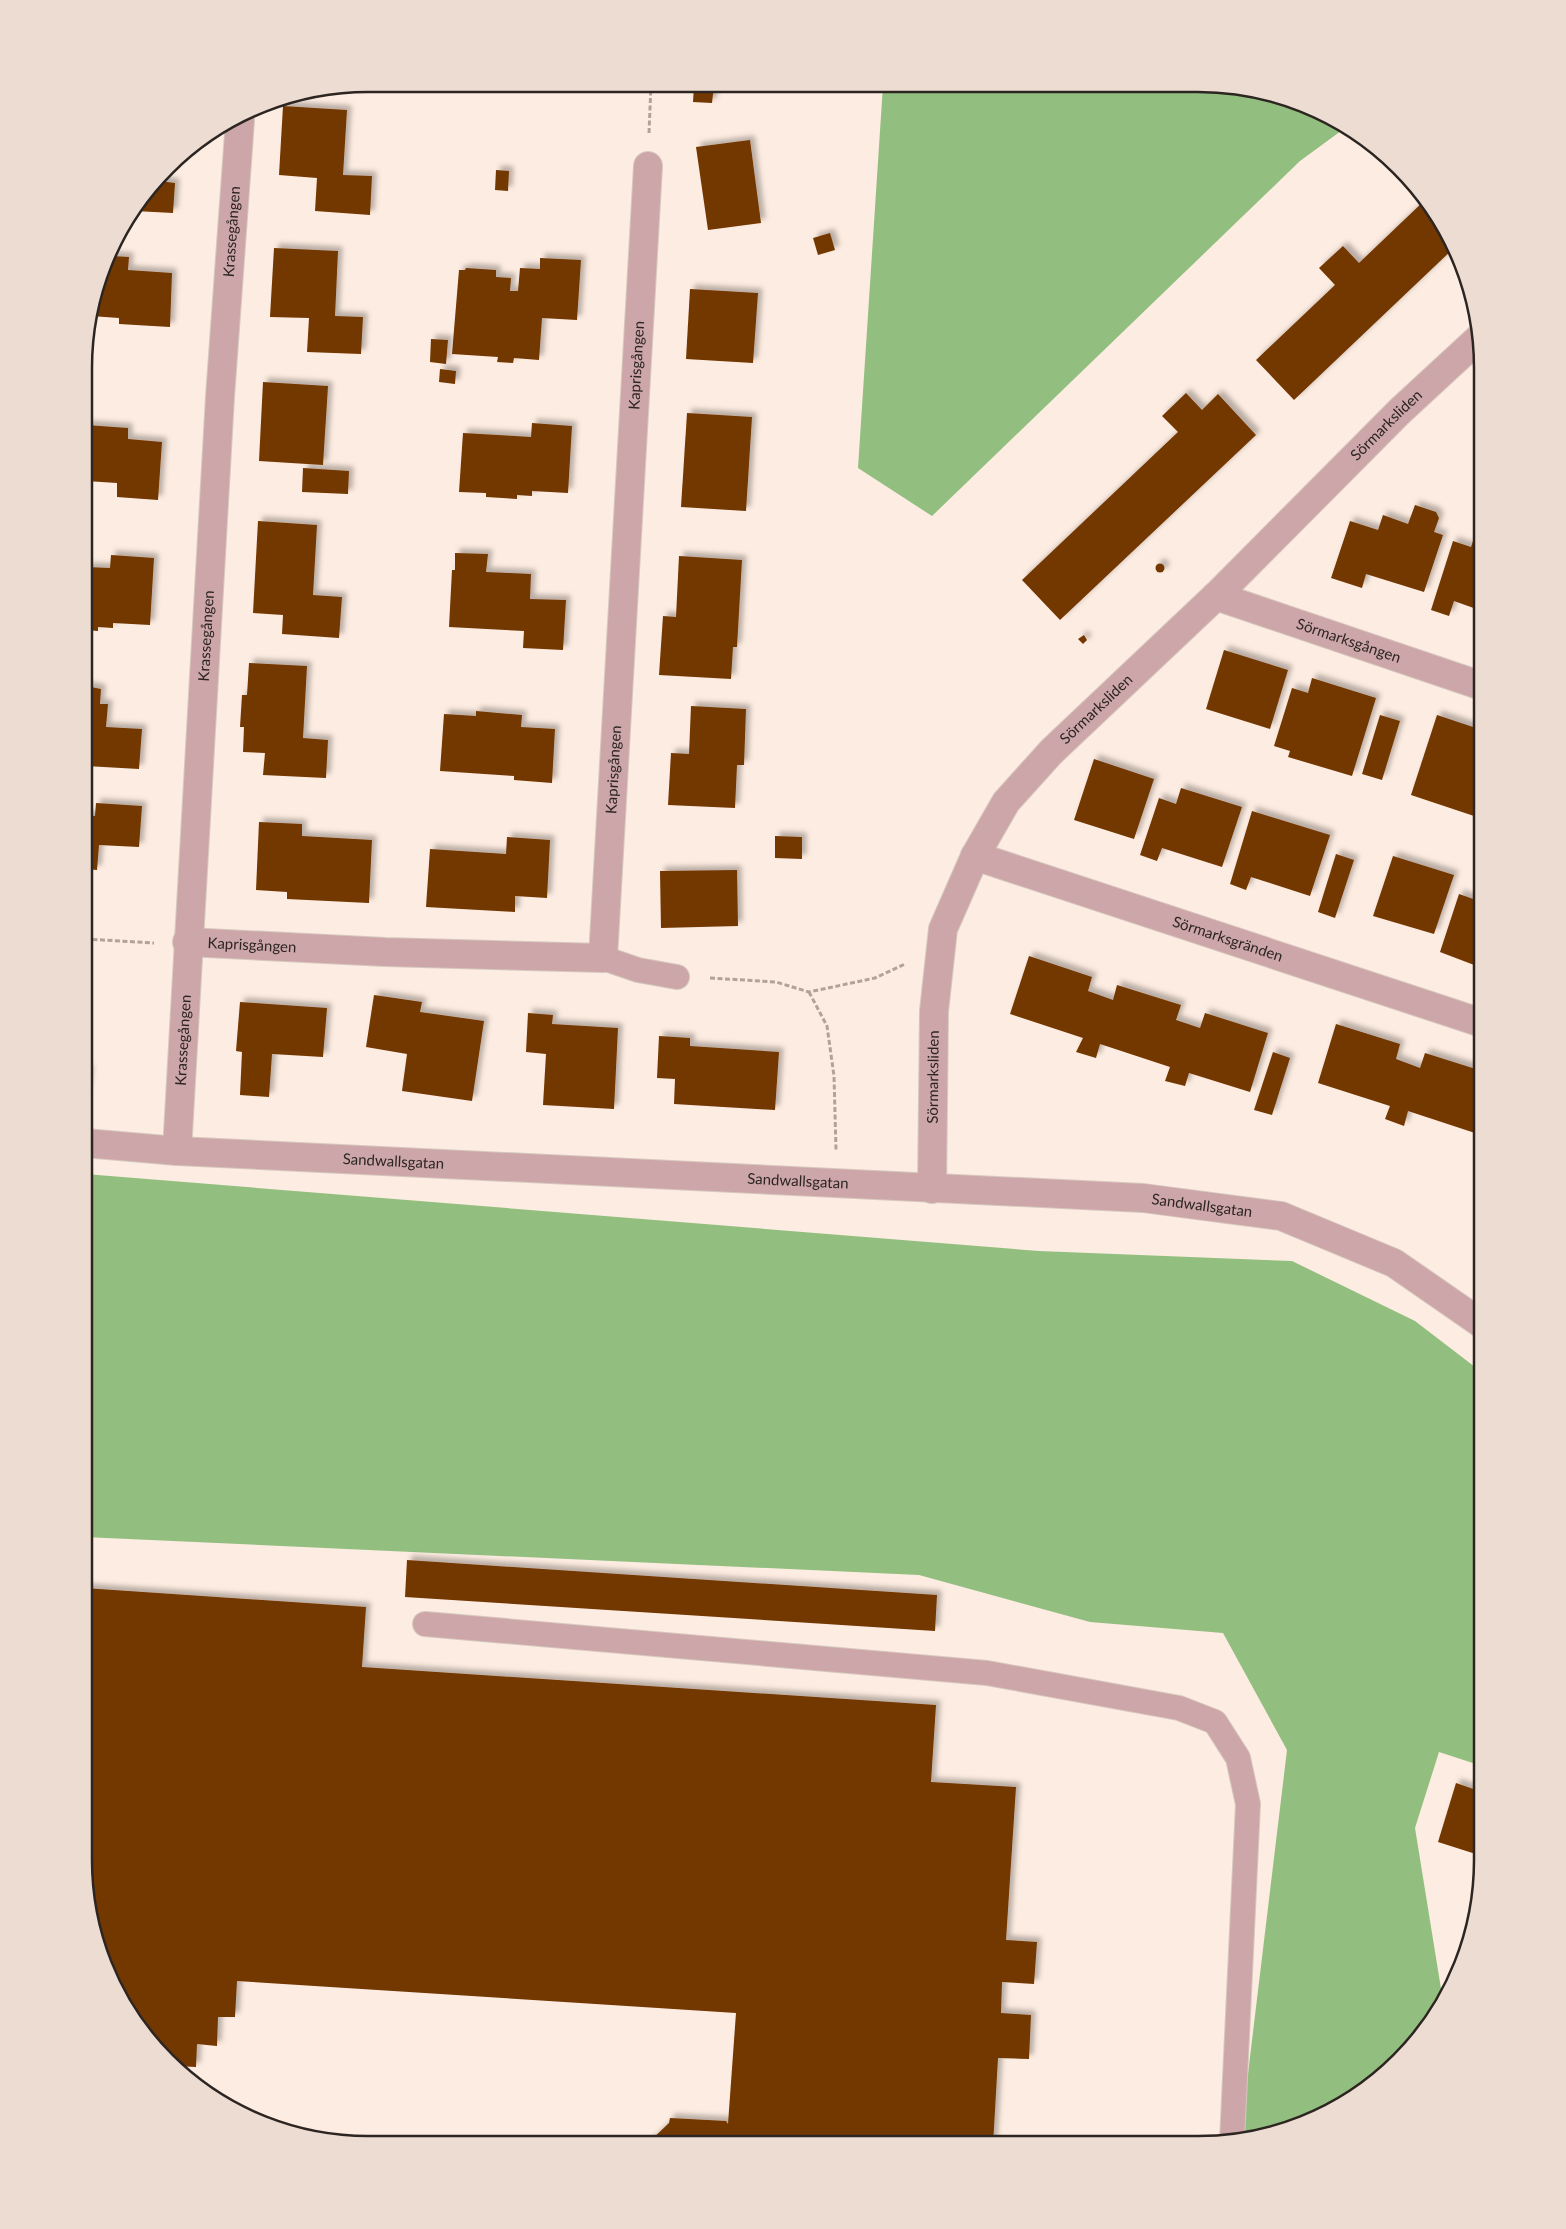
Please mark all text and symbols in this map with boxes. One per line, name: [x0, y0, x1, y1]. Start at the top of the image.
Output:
street label: Krassegången: [219, 185, 243, 278]
street label: Kaprisgången: [624, 320, 647, 410]
street label: Sörmarksliden: [1346, 385, 1425, 464]
street label: Krassegången: [194, 590, 217, 682]
street label: Sörmarksgången: [1294, 614, 1403, 666]
street label: Sörmarksliden: [1055, 670, 1136, 747]
street label: Kaprisgången: [601, 725, 624, 815]
street label: Sörmarksgränden: [1170, 912, 1285, 965]
street label: Kaprisgången: [207, 933, 297, 956]
street label: Krassegången: [171, 994, 194, 1086]
street label: Sörmarksliden: [923, 1030, 942, 1124]
street label: Sandwallsgatan: [342, 1149, 445, 1172]
street label: Sandwallsgatan: [747, 1169, 849, 1192]
street label: Sandwallsgatan: [1151, 1189, 1254, 1220]

